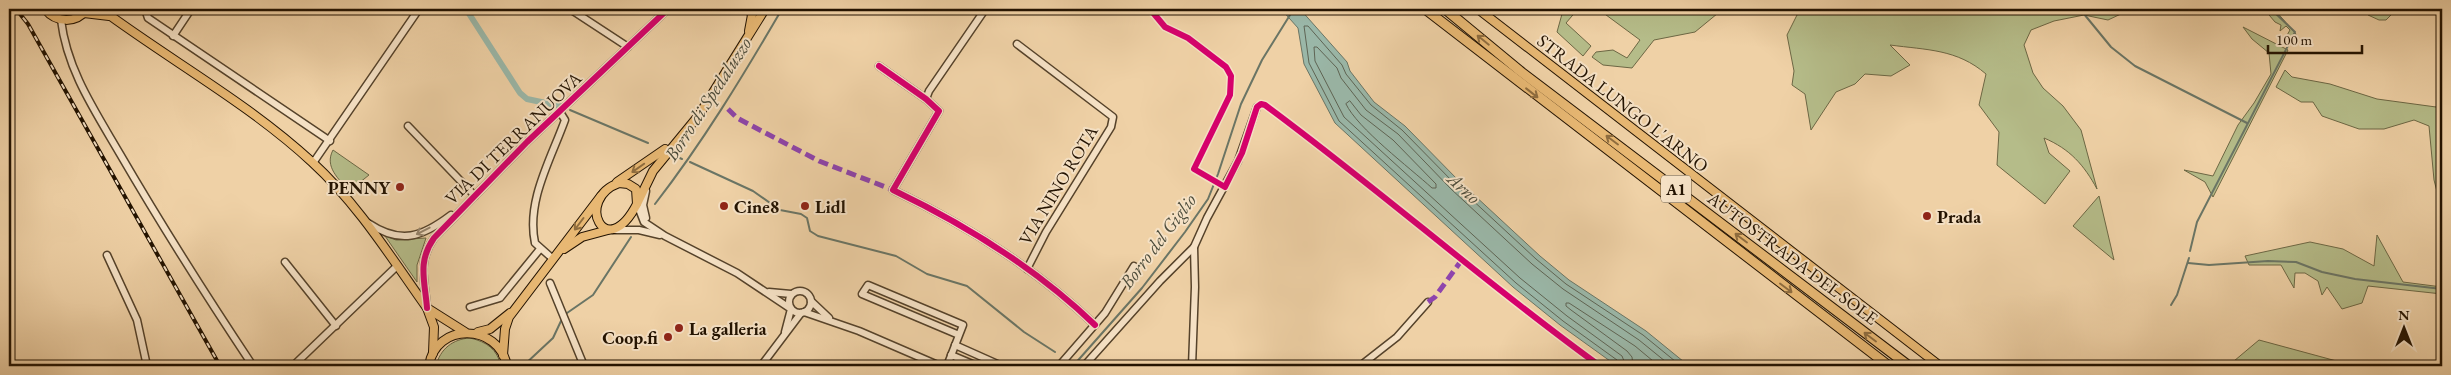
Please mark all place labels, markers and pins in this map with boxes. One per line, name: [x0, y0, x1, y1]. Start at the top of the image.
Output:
place label: PENNY: [328, 176, 391, 199]
marker: PENNY: [394, 181, 406, 193]
place label: Cine8: [734, 195, 779, 218]
place label: Lidl: [815, 195, 846, 218]
marker: Cine8: [718, 200, 730, 212]
marker: Lidl: [799, 200, 811, 212]
place label: Prada: [1937, 205, 1981, 228]
marker: Prada: [1921, 210, 1933, 222]
place label: La galleria: [689, 317, 767, 340]
marker: La galleria: [673, 322, 685, 334]
place label: Coop.fi: [602, 326, 658, 349]
marker: Coop.fi: [662, 331, 674, 343]

